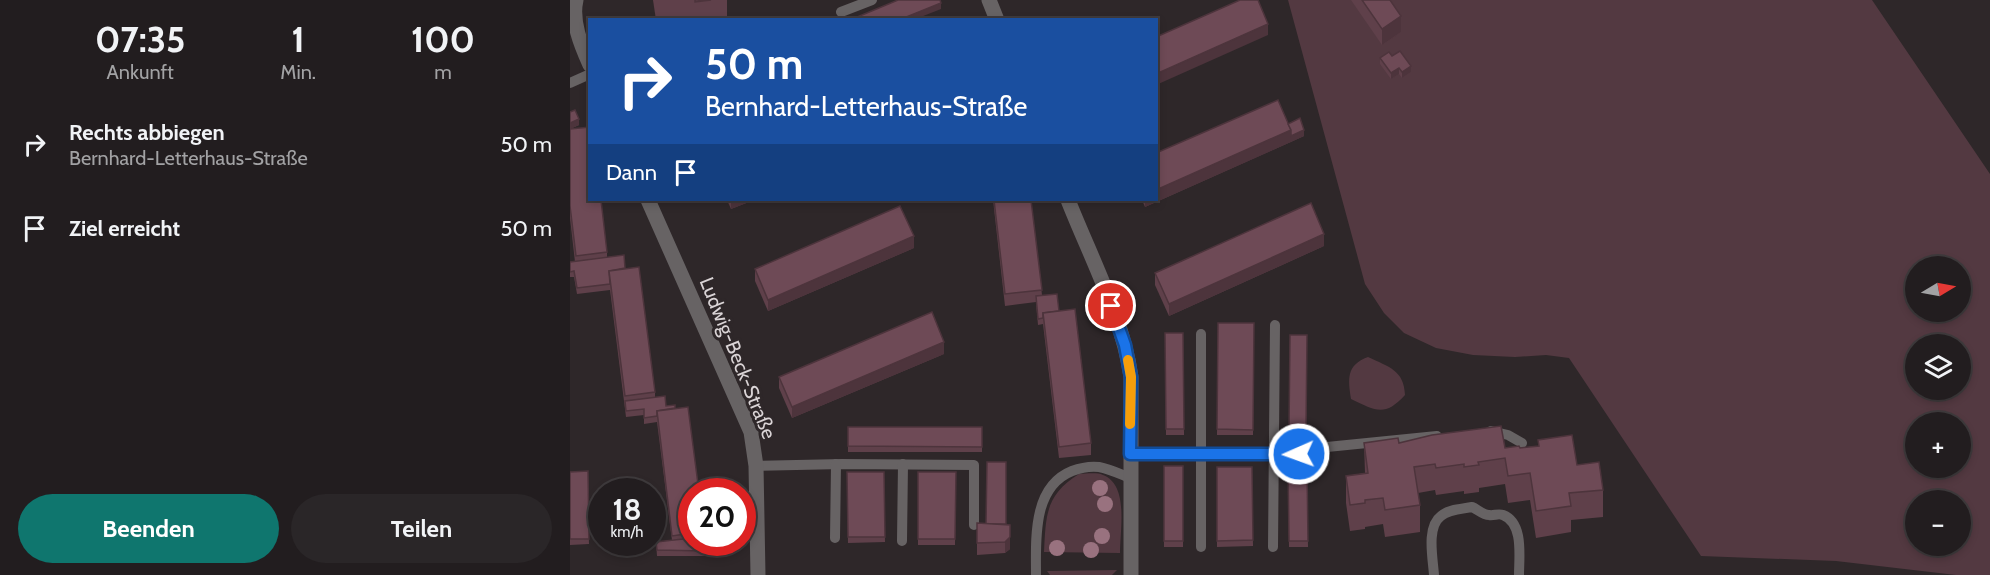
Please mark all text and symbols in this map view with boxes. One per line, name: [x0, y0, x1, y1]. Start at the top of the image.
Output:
text: 07:35: [95, 17, 185, 61]
text: 1: [292, 17, 305, 61]
text: 100: [411, 17, 475, 61]
text: 50 m: [705, 38, 803, 90]
icon: right: [606, 42, 684, 120]
text: Ankunft: [106, 60, 174, 84]
text: Min.: [280, 60, 316, 84]
text: m: [434, 60, 452, 84]
text: Bernhard-Letterhaus-Straße: [705, 90, 1027, 123]
text: Rechts abbiegen: [69, 119, 225, 146]
icon: right: [18, 128, 51, 161]
text: 50 m: [500, 131, 552, 158]
text: Bernhard-Letterhaus-Straße: [69, 146, 308, 170]
icon: arrive: [669, 156, 702, 189]
text: Dann: [606, 159, 657, 186]
icon: arrive: [18, 212, 51, 245]
text: Ziel erreicht: [69, 215, 180, 242]
text: 50 m: [500, 215, 552, 242]
north arrow: [1905, 256, 1971, 322]
map controls: [1905, 256, 1971, 556]
street label: Ludwig-Beck-Straße: [695, 274, 781, 442]
pin: [1085, 280, 1136, 331]
icon: arrive: [1094, 289, 1127, 322]
button: layers: [1905, 334, 1971, 400]
button: +: [1905, 412, 1971, 478]
position arrow: [1267, 422, 1331, 486]
speed limit sign: 20: [678, 478, 756, 556]
button: −: [1905, 490, 1971, 556]
text: 18: [612, 491, 642, 528]
button: Beenden: [18, 494, 279, 563]
button: Teilen: [291, 494, 552, 563]
text: km/h: [611, 523, 643, 541]

